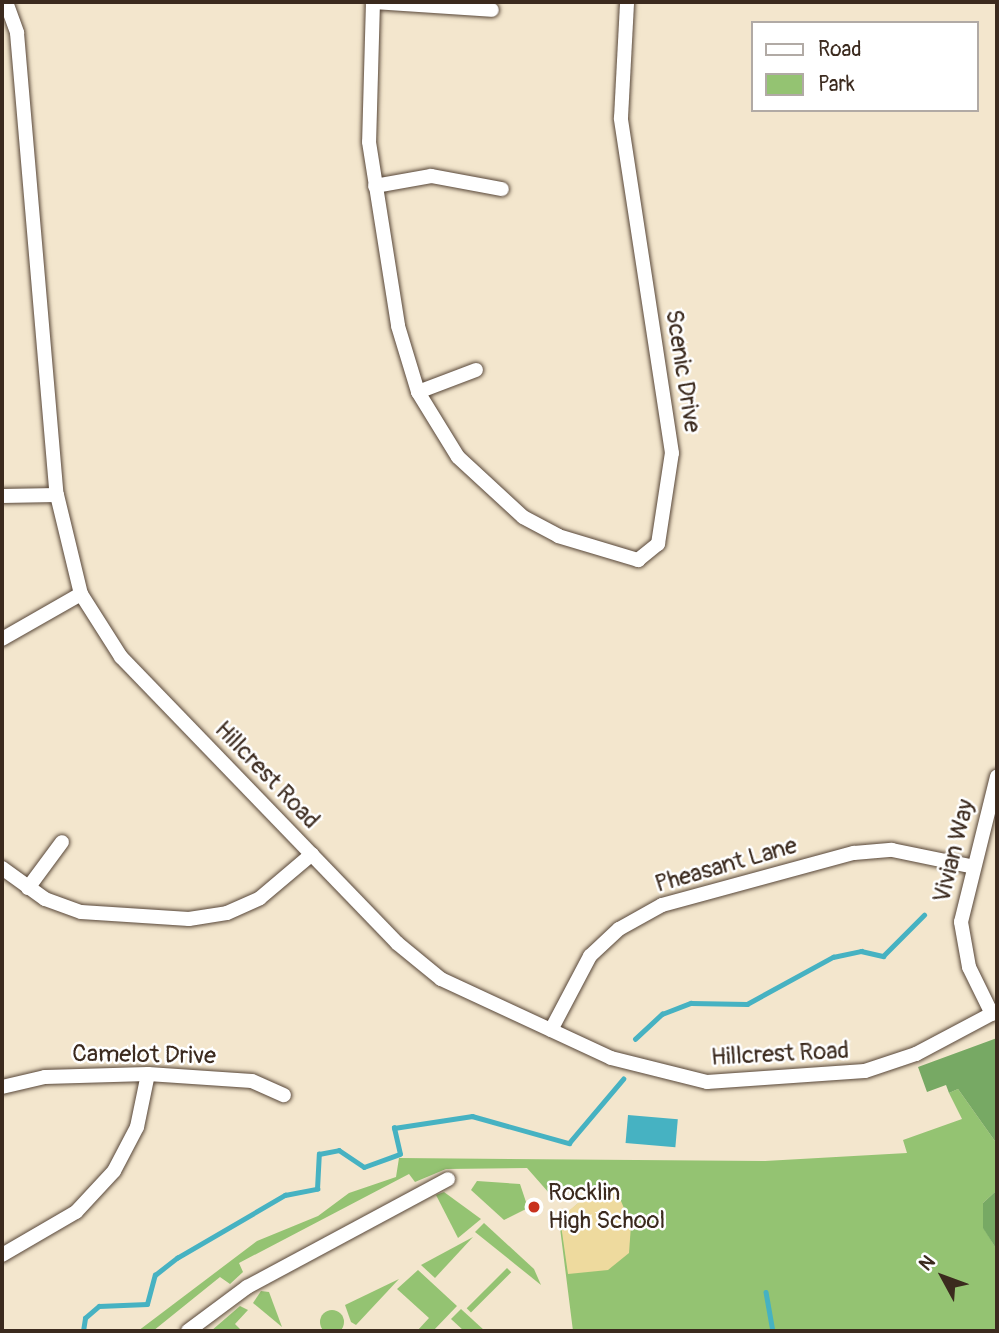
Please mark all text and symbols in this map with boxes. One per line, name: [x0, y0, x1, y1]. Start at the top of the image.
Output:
legend: [750, 21, 978, 112]
text: Road: [818, 36, 862, 63]
text: Park: [818, 71, 855, 98]
street label: Scenic Drive: [659, 307, 707, 435]
street label: Hillcrest Road: [209, 715, 325, 835]
street label: Vivian Way: [927, 796, 981, 906]
street label: Pheasant Lane: [652, 831, 800, 899]
street label: Hillcrest Road: [710, 1036, 850, 1072]
street label: Camelot Drive: [72, 1039, 216, 1071]
place label: Rocklin High School: [548, 1179, 665, 1235]
marker: Rocklin High School: [526, 1199, 542, 1215]
north arrow: [908, 1242, 978, 1312]
text: N: [914, 1251, 940, 1276]

